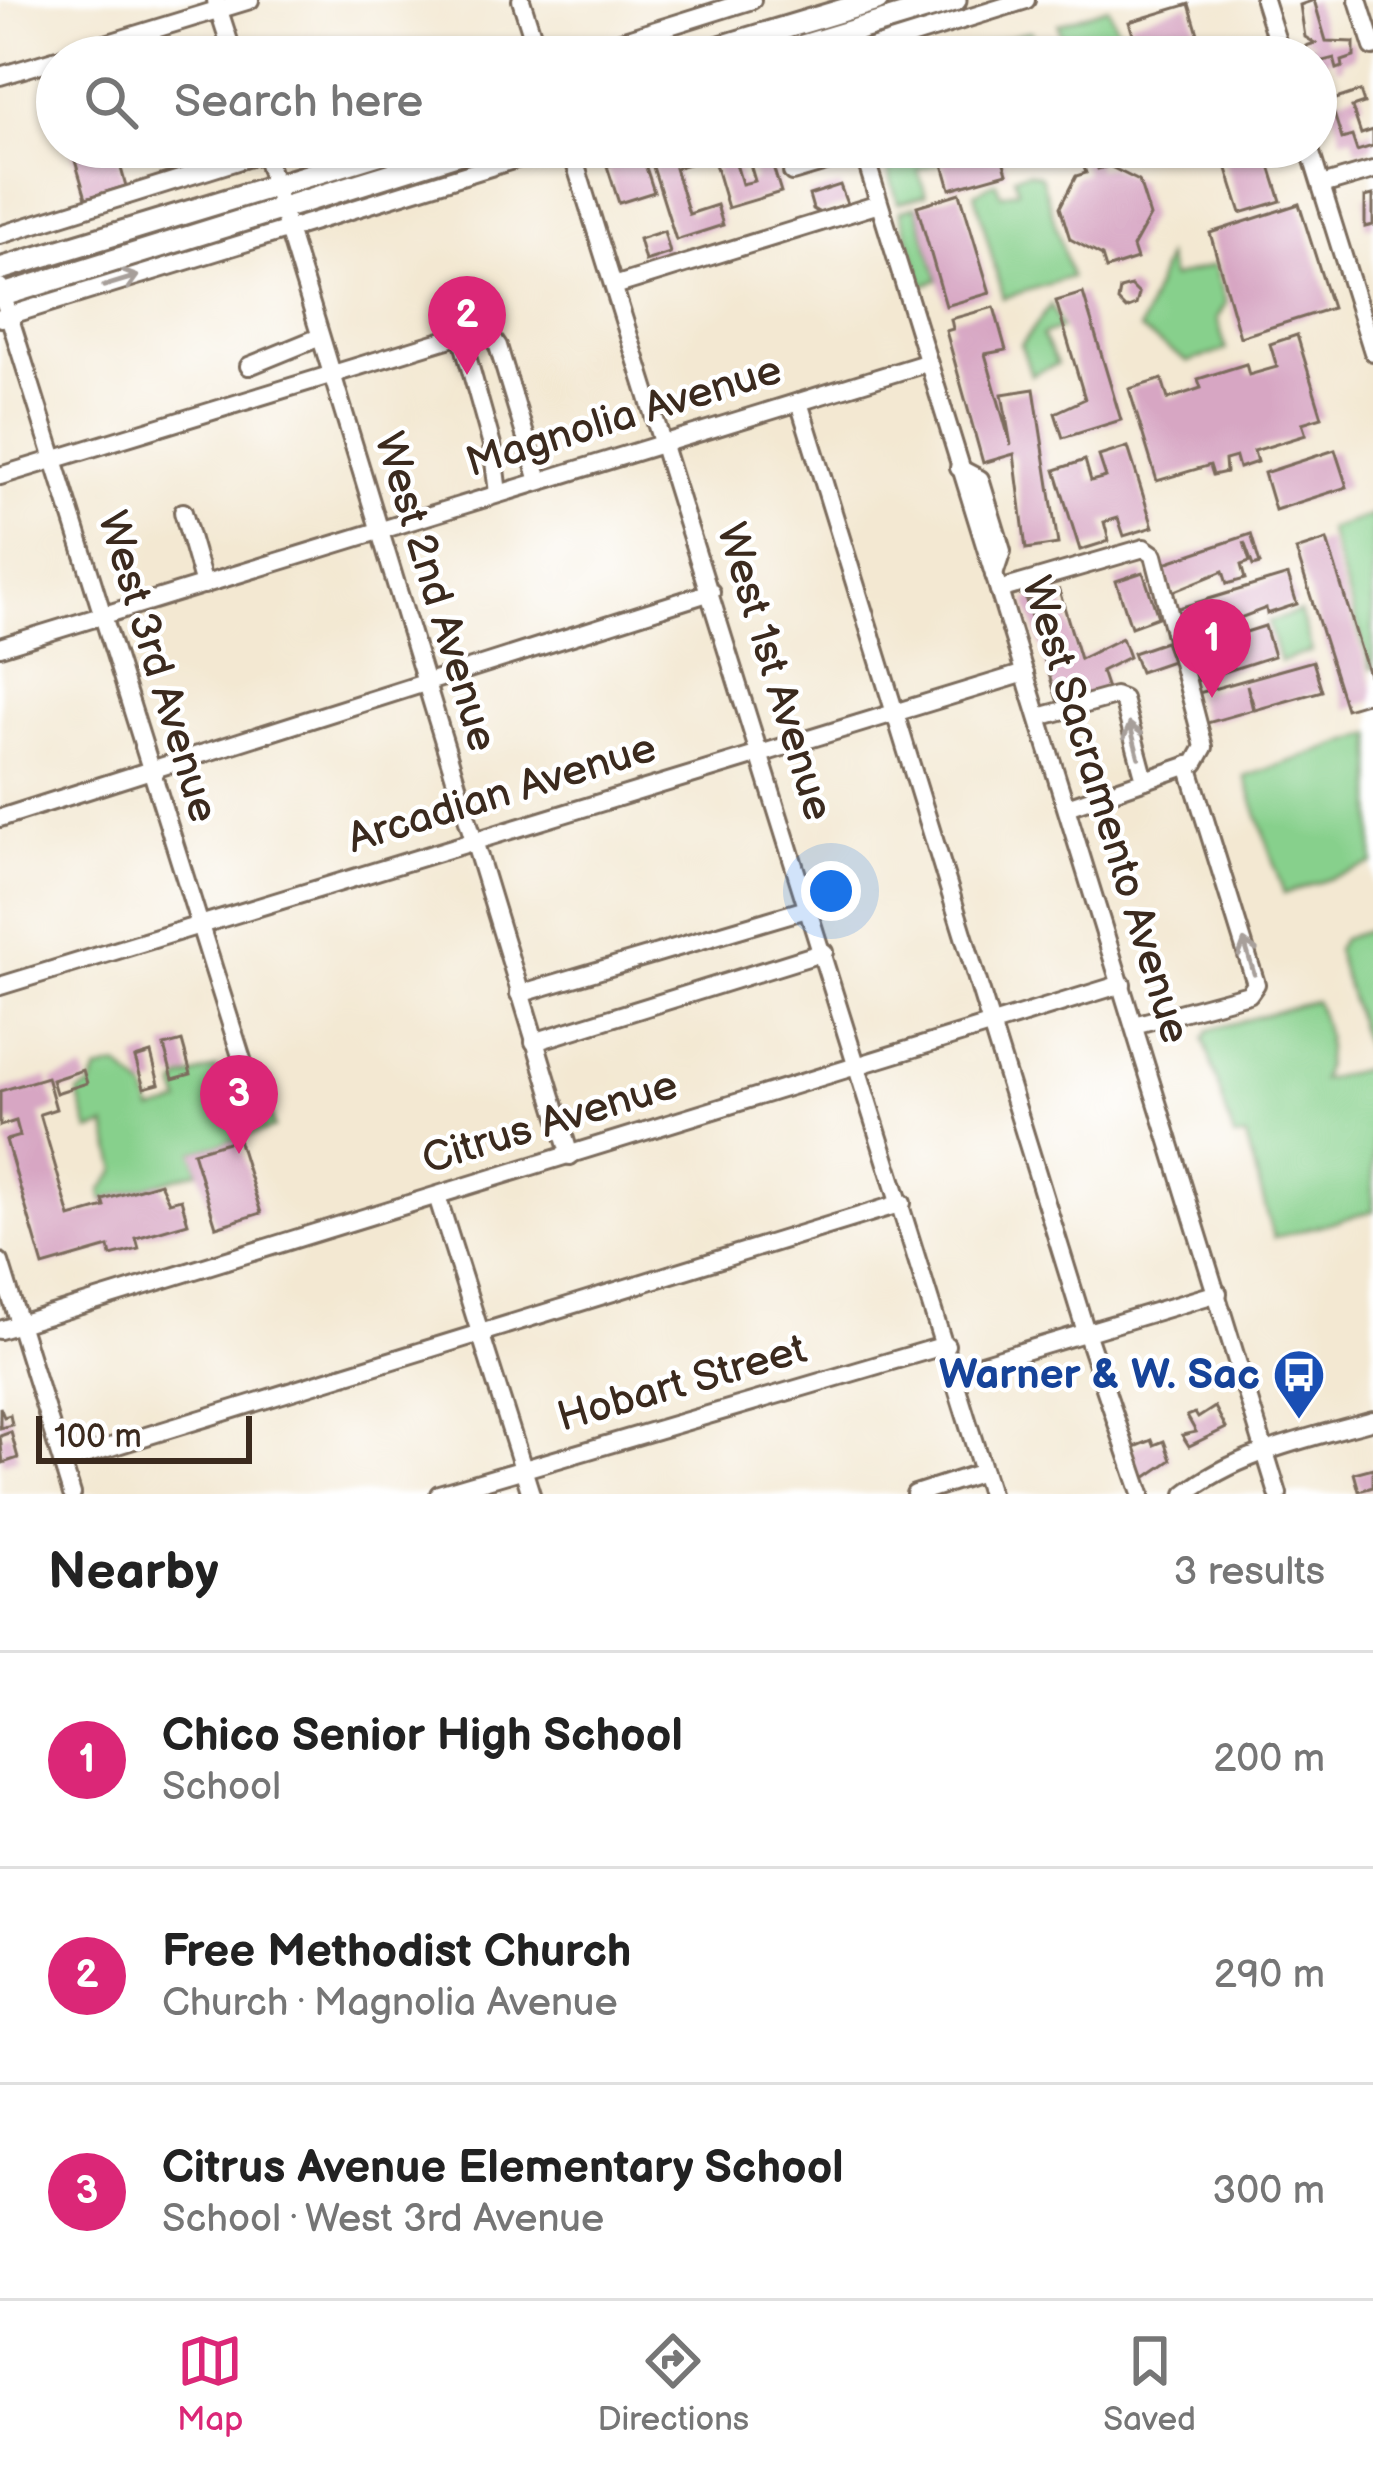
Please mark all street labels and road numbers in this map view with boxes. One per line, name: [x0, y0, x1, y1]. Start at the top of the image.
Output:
street label: Magnolia Avenue: [460, 345, 788, 489]
street label: West 2nd Avenue: [362, 426, 508, 758]
street label: West 3rd Avenue: [85, 505, 229, 829]
street label: West 1st Avenue: [705, 517, 843, 827]
street label: West Sacramento Avenue: [1010, 570, 1200, 1050]
street label: Arcadian Avenue: [342, 723, 662, 865]
street label: Citrus Avenue: [416, 1060, 684, 1186]
street label: Hobart Street: [552, 1324, 812, 1444]

